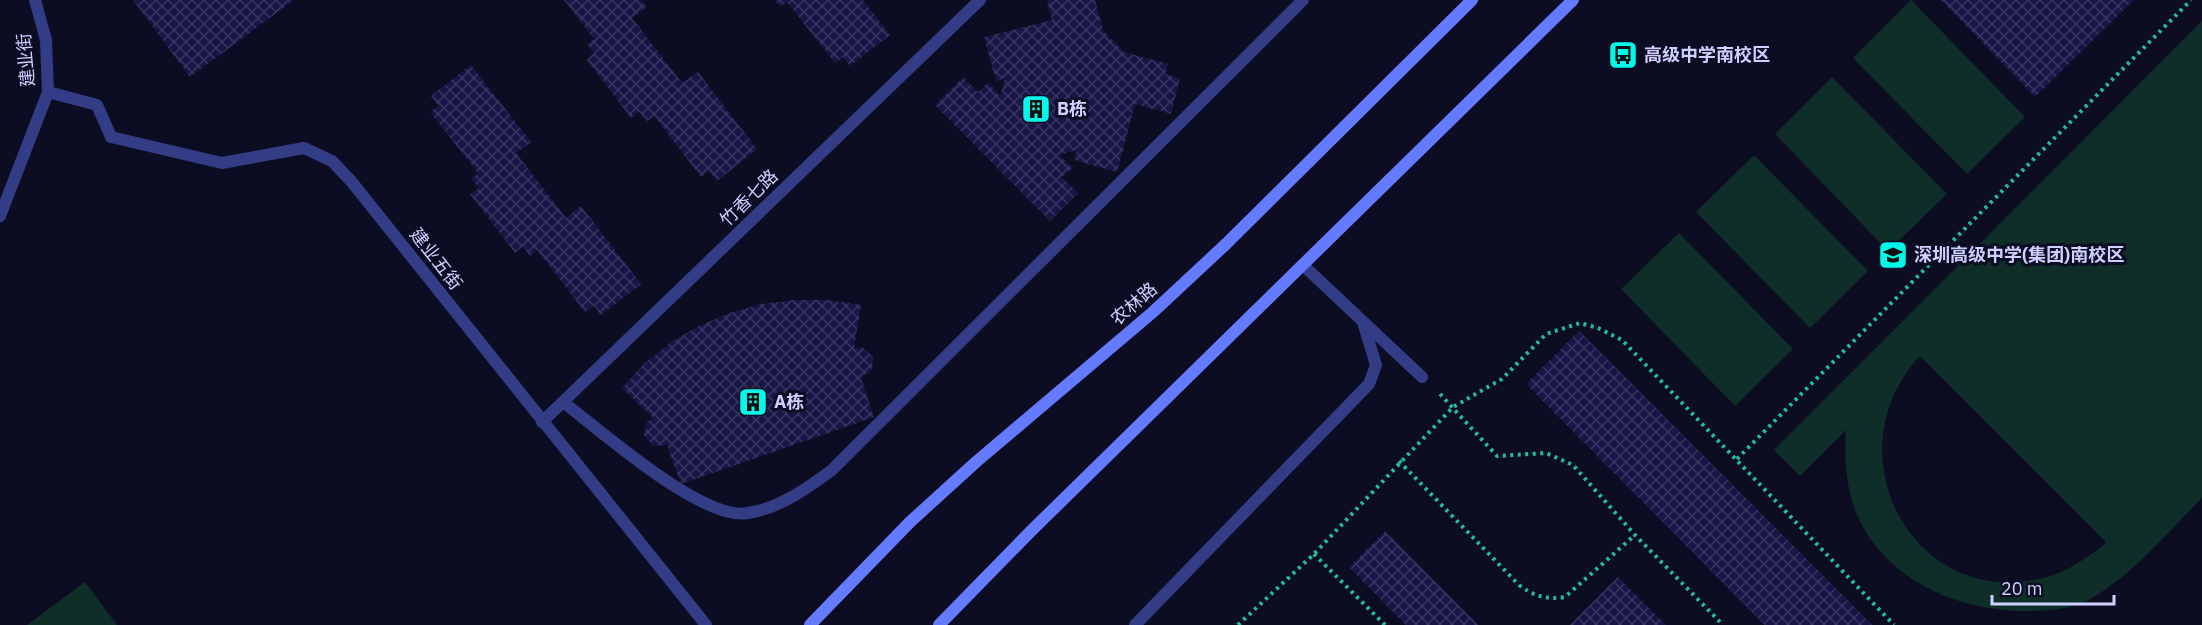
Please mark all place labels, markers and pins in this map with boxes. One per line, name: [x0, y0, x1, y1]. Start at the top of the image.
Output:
bus stop icon: 高级中学南校区: [1607, 39, 1639, 71]
place label: 高级中学南校区: [1644, 43, 1770, 66]
building icon: B栋: [1020, 93, 1052, 125]
place label: B栋: [1057, 97, 1087, 120]
school or university icon: 深圳高级中学(集团)南校区: [1877, 239, 1909, 271]
place label: 深圳高级中学(集团)南校区: [1914, 243, 2124, 266]
building icon: A栋: [737, 386, 769, 418]
place label: A栋: [774, 390, 804, 413]

